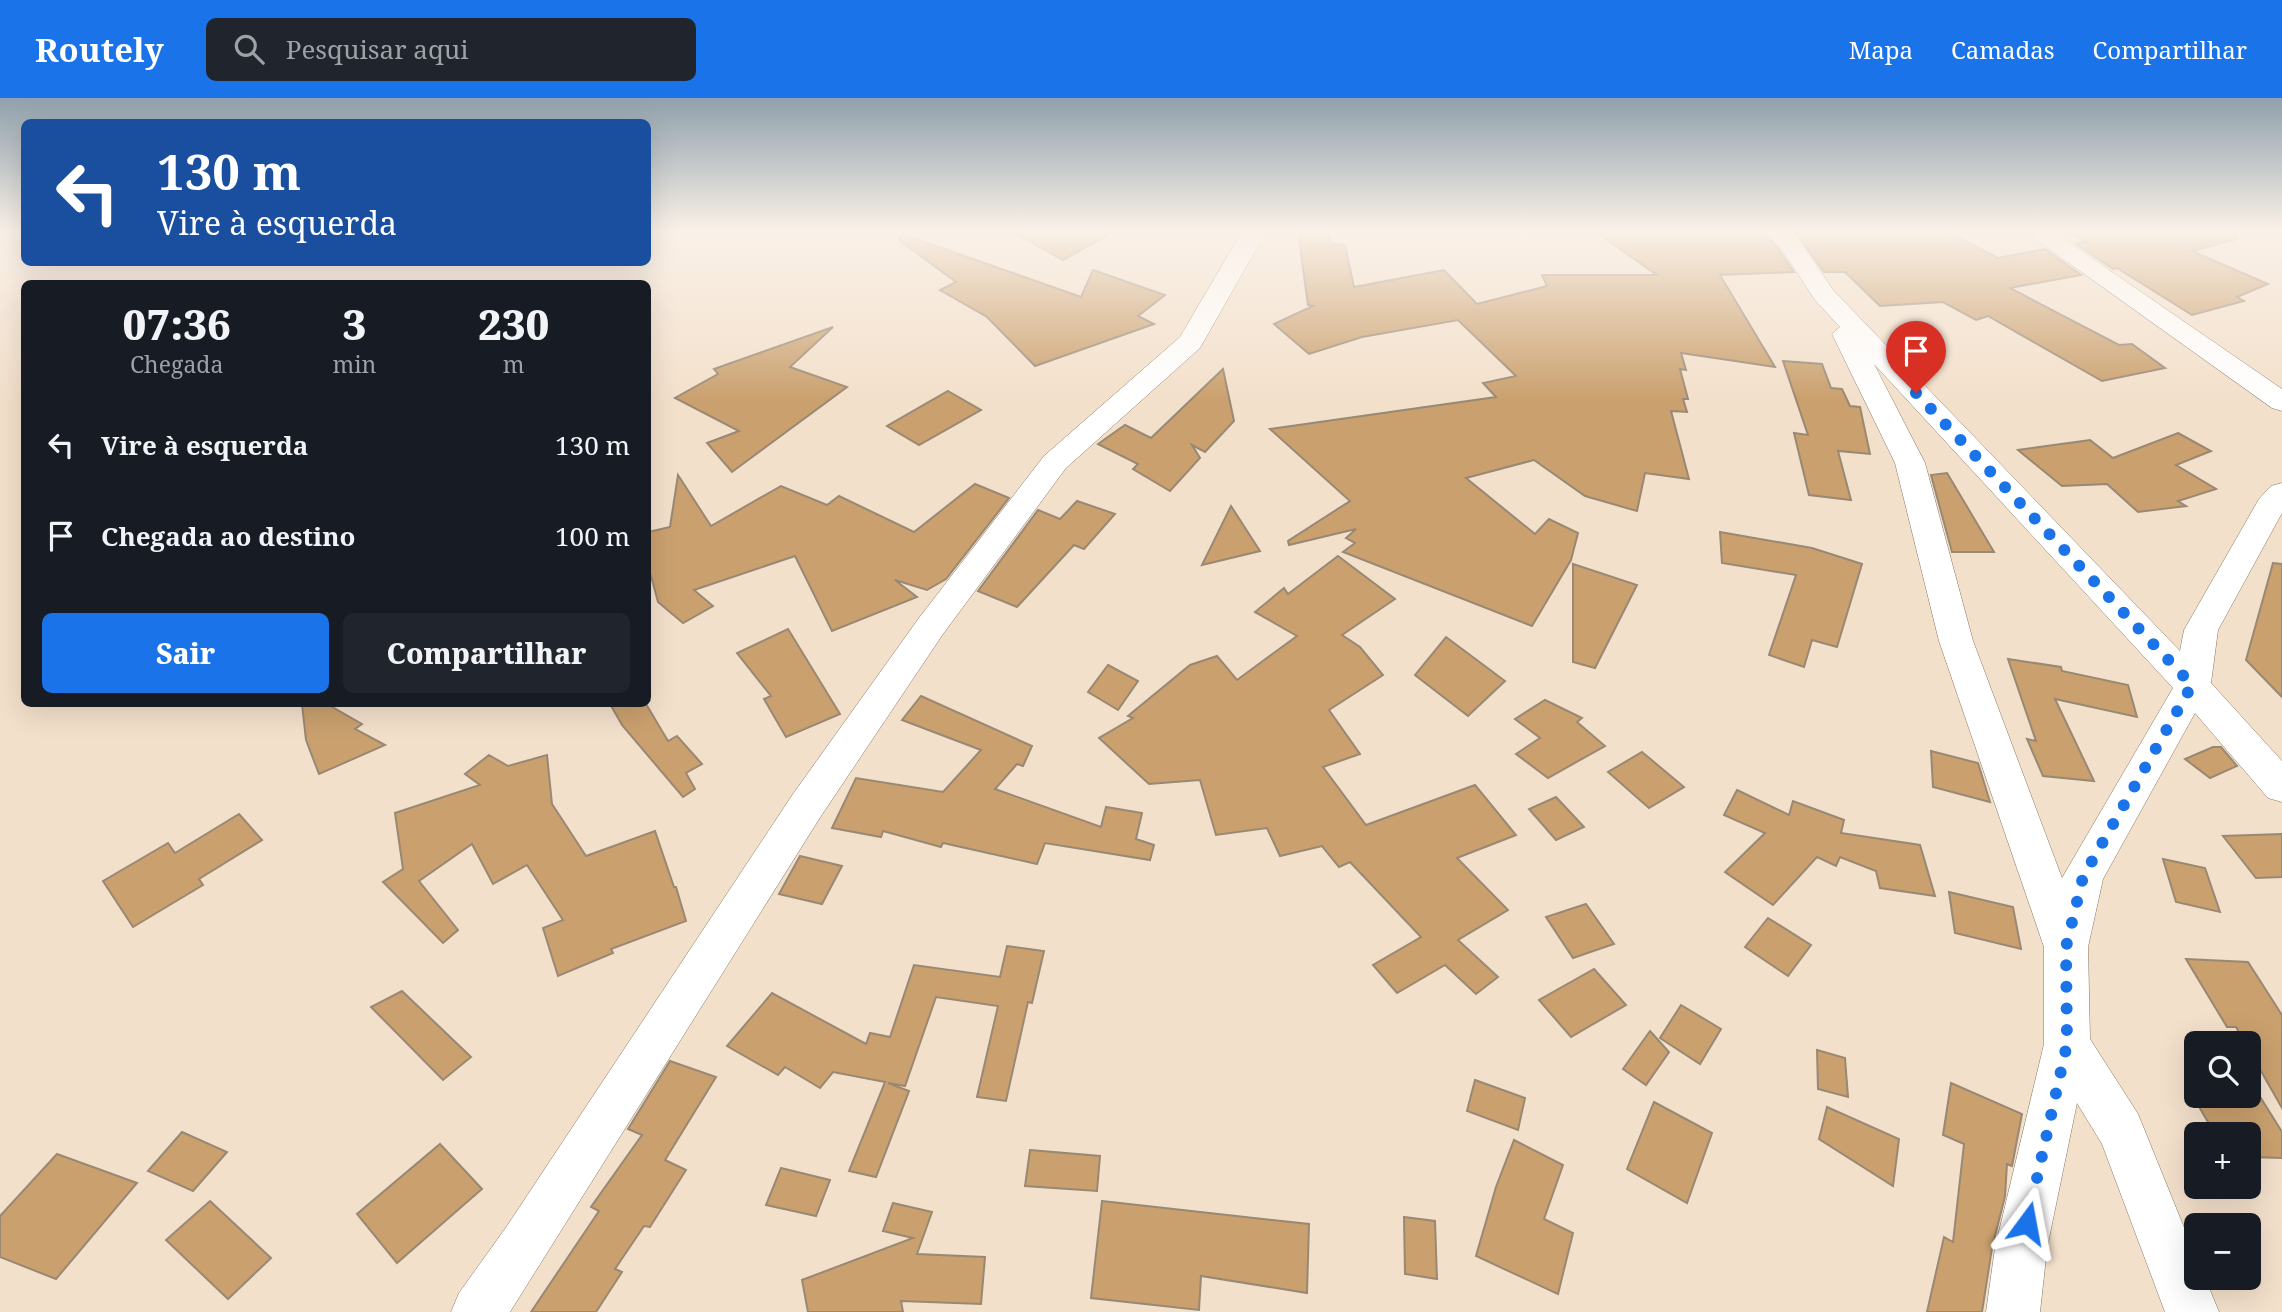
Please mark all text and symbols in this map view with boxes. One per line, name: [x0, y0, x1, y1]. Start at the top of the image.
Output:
search box: [206, 18, 696, 81]
text: Routely: [35, 27, 164, 72]
icon: search: [230, 30, 268, 68]
text: Pesquisar aqui: [286, 31, 469, 67]
text: Mapa: [1849, 33, 1913, 66]
text: Camadas: [1951, 33, 2055, 66]
text: Compartilhar: [2093, 33, 2247, 66]
text: 130 m: [157, 138, 301, 204]
icon: left: [42, 147, 133, 238]
text: Vire à esquerda: [157, 201, 397, 244]
text: 07:36: [123, 295, 231, 352]
text: 3: [343, 295, 366, 352]
text: 230: [478, 295, 549, 352]
pin: [1886, 321, 1946, 393]
icon: arrive: [1897, 332, 1935, 370]
text: Chegada: [130, 348, 223, 380]
text: min: [332, 348, 376, 380]
text: m: [503, 348, 525, 380]
icon: left: [42, 426, 80, 464]
text: Vire à esquerda: [101, 427, 308, 463]
text: 130 m: [555, 427, 630, 463]
icon: arrive: [42, 517, 80, 555]
text: Chegada ao destino: [101, 518, 356, 554]
text: 100 m: [555, 518, 630, 554]
button: Sair: [42, 613, 329, 693]
button: Compartilhar: [343, 613, 630, 693]
map controls: [2184, 1031, 2261, 1290]
button: search: [2184, 1031, 2261, 1108]
button: +: [2184, 1122, 2261, 1199]
position arrow: [1990, 1186, 2064, 1260]
button: −: [2184, 1213, 2261, 1290]

